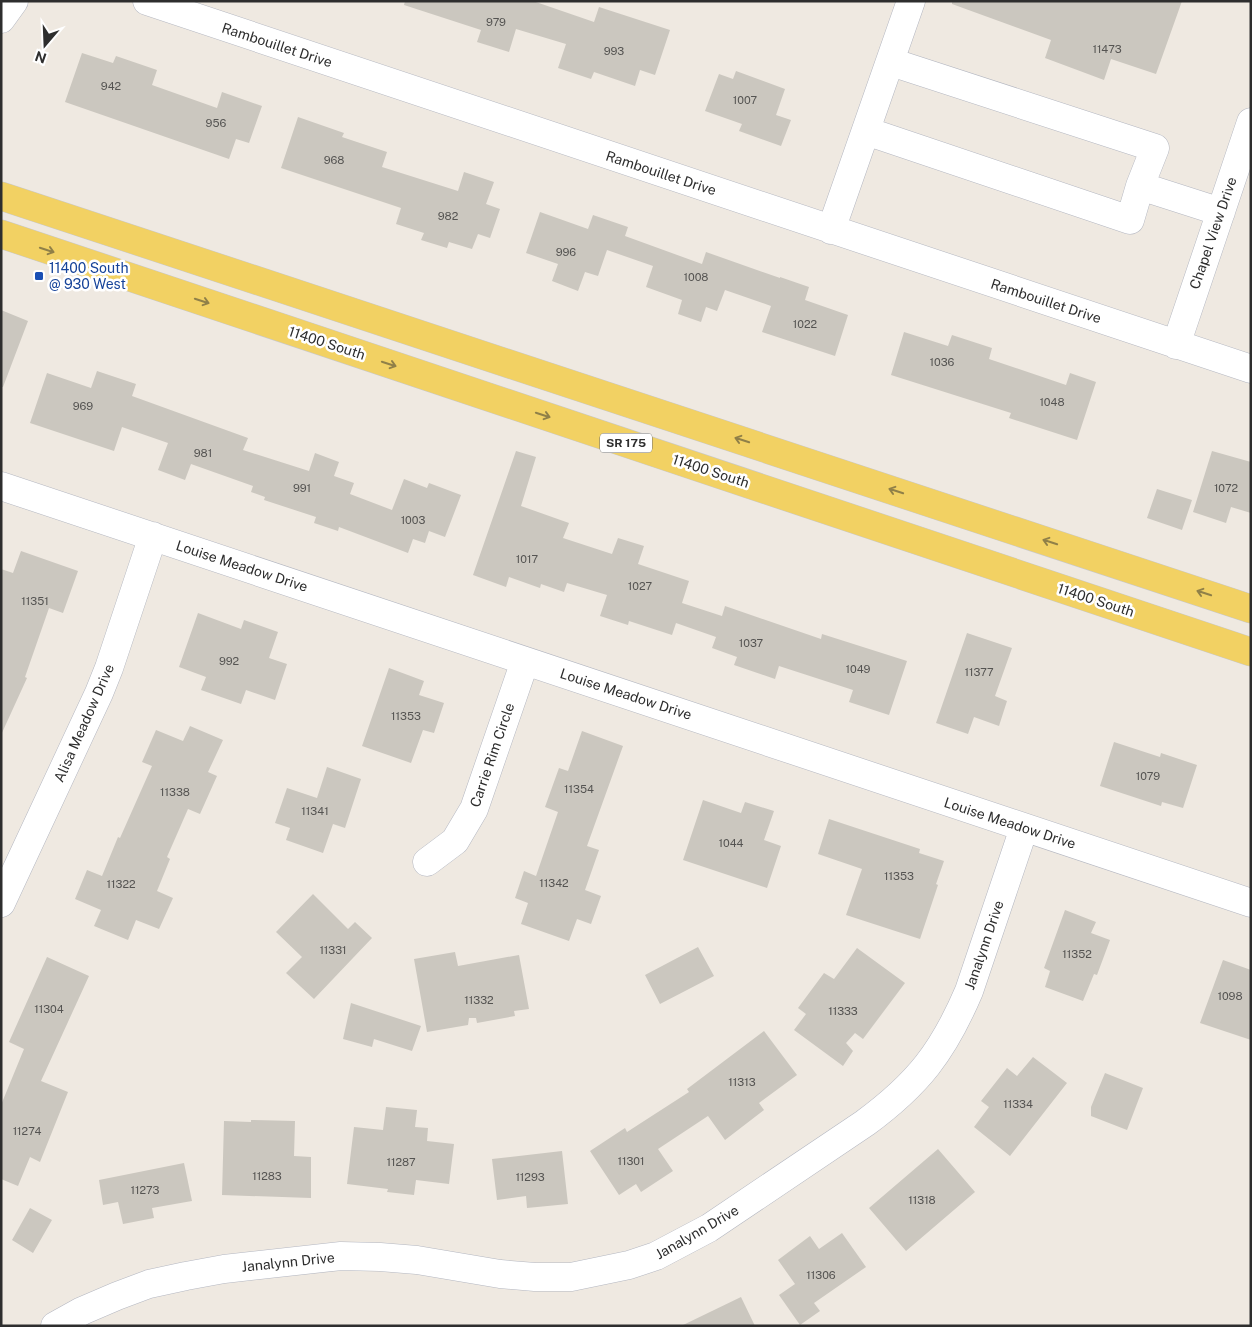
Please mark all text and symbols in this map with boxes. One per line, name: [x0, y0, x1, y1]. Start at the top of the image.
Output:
house number: 979: [486, 16, 506, 28]
north arrow: [20, 20, 70, 70]
street label: Rambouillet Drive: [220, 20, 334, 70]
house number: 11473: [1092, 43, 1122, 55]
house number: 993: [604, 45, 624, 57]
text: N: [33, 48, 49, 67]
house number: 942: [101, 80, 122, 92]
house number: 1007: [733, 94, 758, 106]
house number: 956: [206, 117, 227, 129]
street label: Rambouillet Drive: [604, 148, 718, 198]
house number: 968: [324, 154, 344, 166]
street label: Chapel View Drive: [1186, 175, 1240, 291]
house number: 982: [438, 210, 459, 222]
one-way arrow: [39, 246, 55, 255]
house number: 996: [556, 246, 576, 258]
place label: 11400 South @ 930 West: [49, 260, 129, 292]
marker: 11400 South @ 930 West: [33, 270, 45, 282]
house number: 1008: [684, 271, 708, 283]
street label: Rambouillet Drive: [989, 276, 1103, 326]
one-way arrow: [193, 297, 209, 306]
house number: 1022: [793, 318, 818, 330]
street label: 11400 South: [287, 323, 367, 363]
house number: 1036: [930, 356, 955, 368]
one-way arrow: [381, 360, 396, 369]
house number: 1048: [1039, 396, 1065, 408]
house number: 969: [73, 400, 93, 412]
one-way arrow: [535, 411, 550, 420]
road number: SR 175: [600, 433, 652, 452]
one-way arrow: [734, 435, 750, 445]
house number: 981: [194, 447, 212, 459]
street label: 11400 South: [671, 451, 751, 491]
house number: 991: [293, 482, 311, 494]
house number: 1072: [1214, 482, 1239, 494]
one-way arrow: [888, 486, 904, 496]
house number: 1003: [401, 514, 425, 526]
street label: Louise Meadow Drive: [174, 537, 310, 595]
one-way arrow: [1042, 537, 1058, 547]
house number: 1017: [516, 553, 539, 565]
house number: 1027: [628, 580, 653, 592]
street label: 11400 South: [1056, 580, 1136, 620]
one-way arrow: [1197, 588, 1213, 598]
house number: 11351: [21, 595, 49, 607]
house number: 1037: [739, 637, 764, 649]
house number: 992: [219, 655, 240, 667]
street label: Alisa Meadow Drive: [51, 661, 117, 785]
house number: 1049: [846, 663, 871, 675]
street label: Louise Meadow Drive: [558, 665, 694, 723]
house number: 11377: [964, 666, 994, 678]
street label: Carrie Rim Circle: [467, 701, 517, 809]
house number: 11353: [391, 710, 421, 722]
house number: 1079: [1136, 770, 1160, 782]
house number: 11354: [564, 783, 594, 795]
house number: 11338: [160, 786, 190, 798]
street label: Louise Meadow Drive: [942, 794, 1078, 852]
house number: 11341: [301, 805, 329, 817]
house number: 1044: [718, 837, 744, 849]
house number: 11353: [884, 870, 914, 882]
house number: 11342: [539, 877, 569, 889]
house number: 11322: [107, 878, 136, 890]
street label: Janalynn Drive: [961, 898, 1007, 992]
house number: 11331: [319, 944, 347, 956]
house number: 11352: [1062, 948, 1092, 960]
house number: 1098: [1217, 990, 1243, 1002]
house number: 11332: [464, 994, 494, 1006]
house number: 11304: [34, 1003, 64, 1015]
house number: 11333: [828, 1005, 858, 1017]
house number: 11313: [728, 1076, 756, 1088]
house number: 11334: [1003, 1098, 1033, 1110]
house number: 11274: [13, 1125, 41, 1137]
house number: 11301: [617, 1155, 645, 1167]
house number: 11287: [386, 1156, 416, 1168]
house number: 11283: [252, 1170, 282, 1182]
house number: 11293: [515, 1171, 545, 1183]
house number: 11273: [131, 1184, 159, 1196]
house number: 11318: [908, 1194, 936, 1206]
street label: Janalynn Drive: [653, 1202, 742, 1262]
street label: Janalynn Drive: [241, 1249, 335, 1275]
house number: 11306: [806, 1269, 836, 1281]

